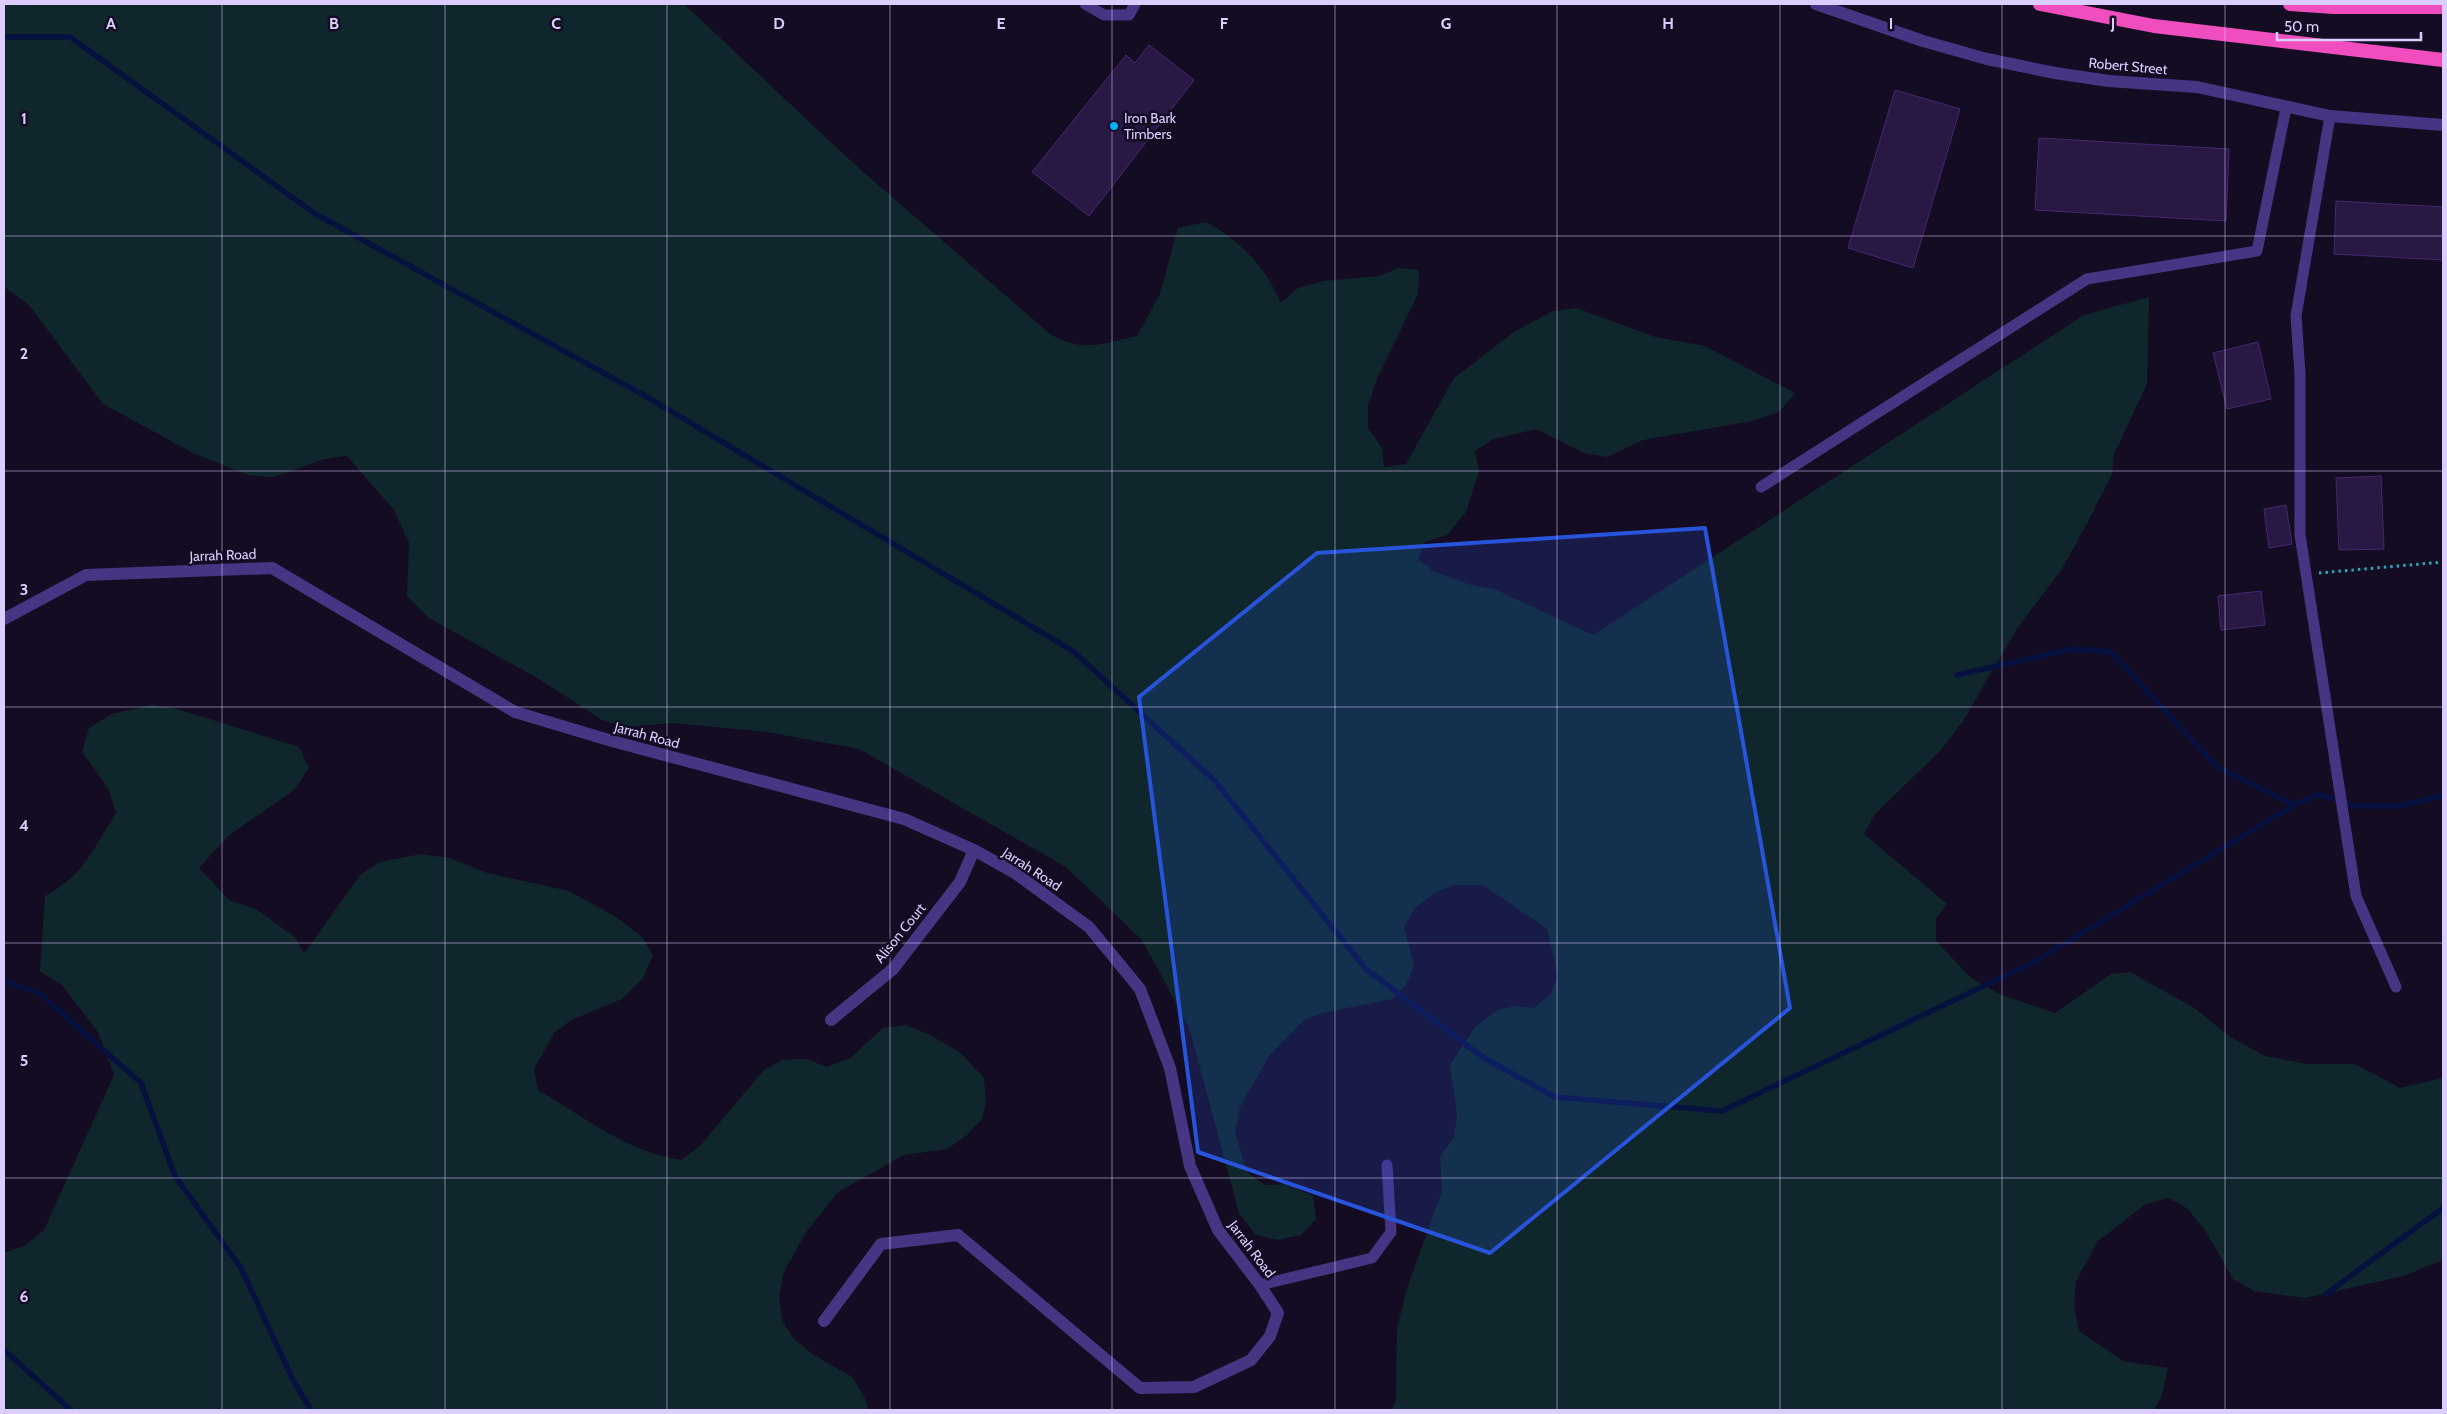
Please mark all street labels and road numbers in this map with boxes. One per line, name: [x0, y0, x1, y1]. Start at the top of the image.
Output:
street label: Robert Street: [2088, 54, 2168, 78]
street label: Jarrah Road: [188, 545, 257, 565]
street label: Jarrah Road: [611, 717, 682, 752]
street label: Jarrah Road: [998, 843, 1065, 895]
street label: Alison Court: [870, 899, 930, 967]
street label: Jarrah Road: [1224, 1216, 1279, 1281]

